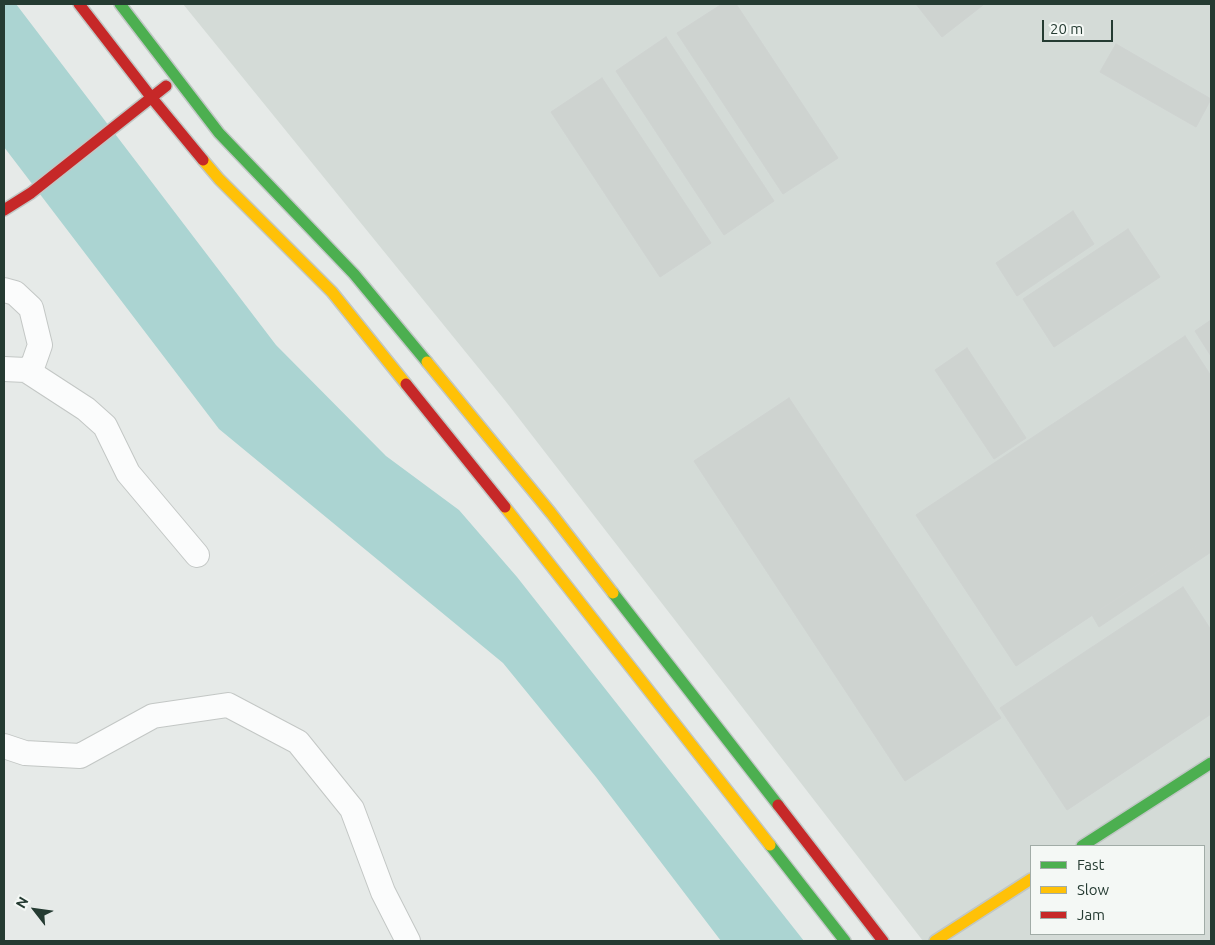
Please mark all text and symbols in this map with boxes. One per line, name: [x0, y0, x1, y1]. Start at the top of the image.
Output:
scale bar: [1045, 10, 1116, 42]
text: 20 m: [1050, 20, 1083, 37]
legend: [1030, 845, 1205, 935]
text: Fast: [1077, 856, 1104, 873]
text: Slow: [1077, 881, 1109, 898]
north arrow: [10, 885, 60, 935]
text: N: [12, 894, 32, 911]
text: Jam: [1077, 906, 1105, 923]

